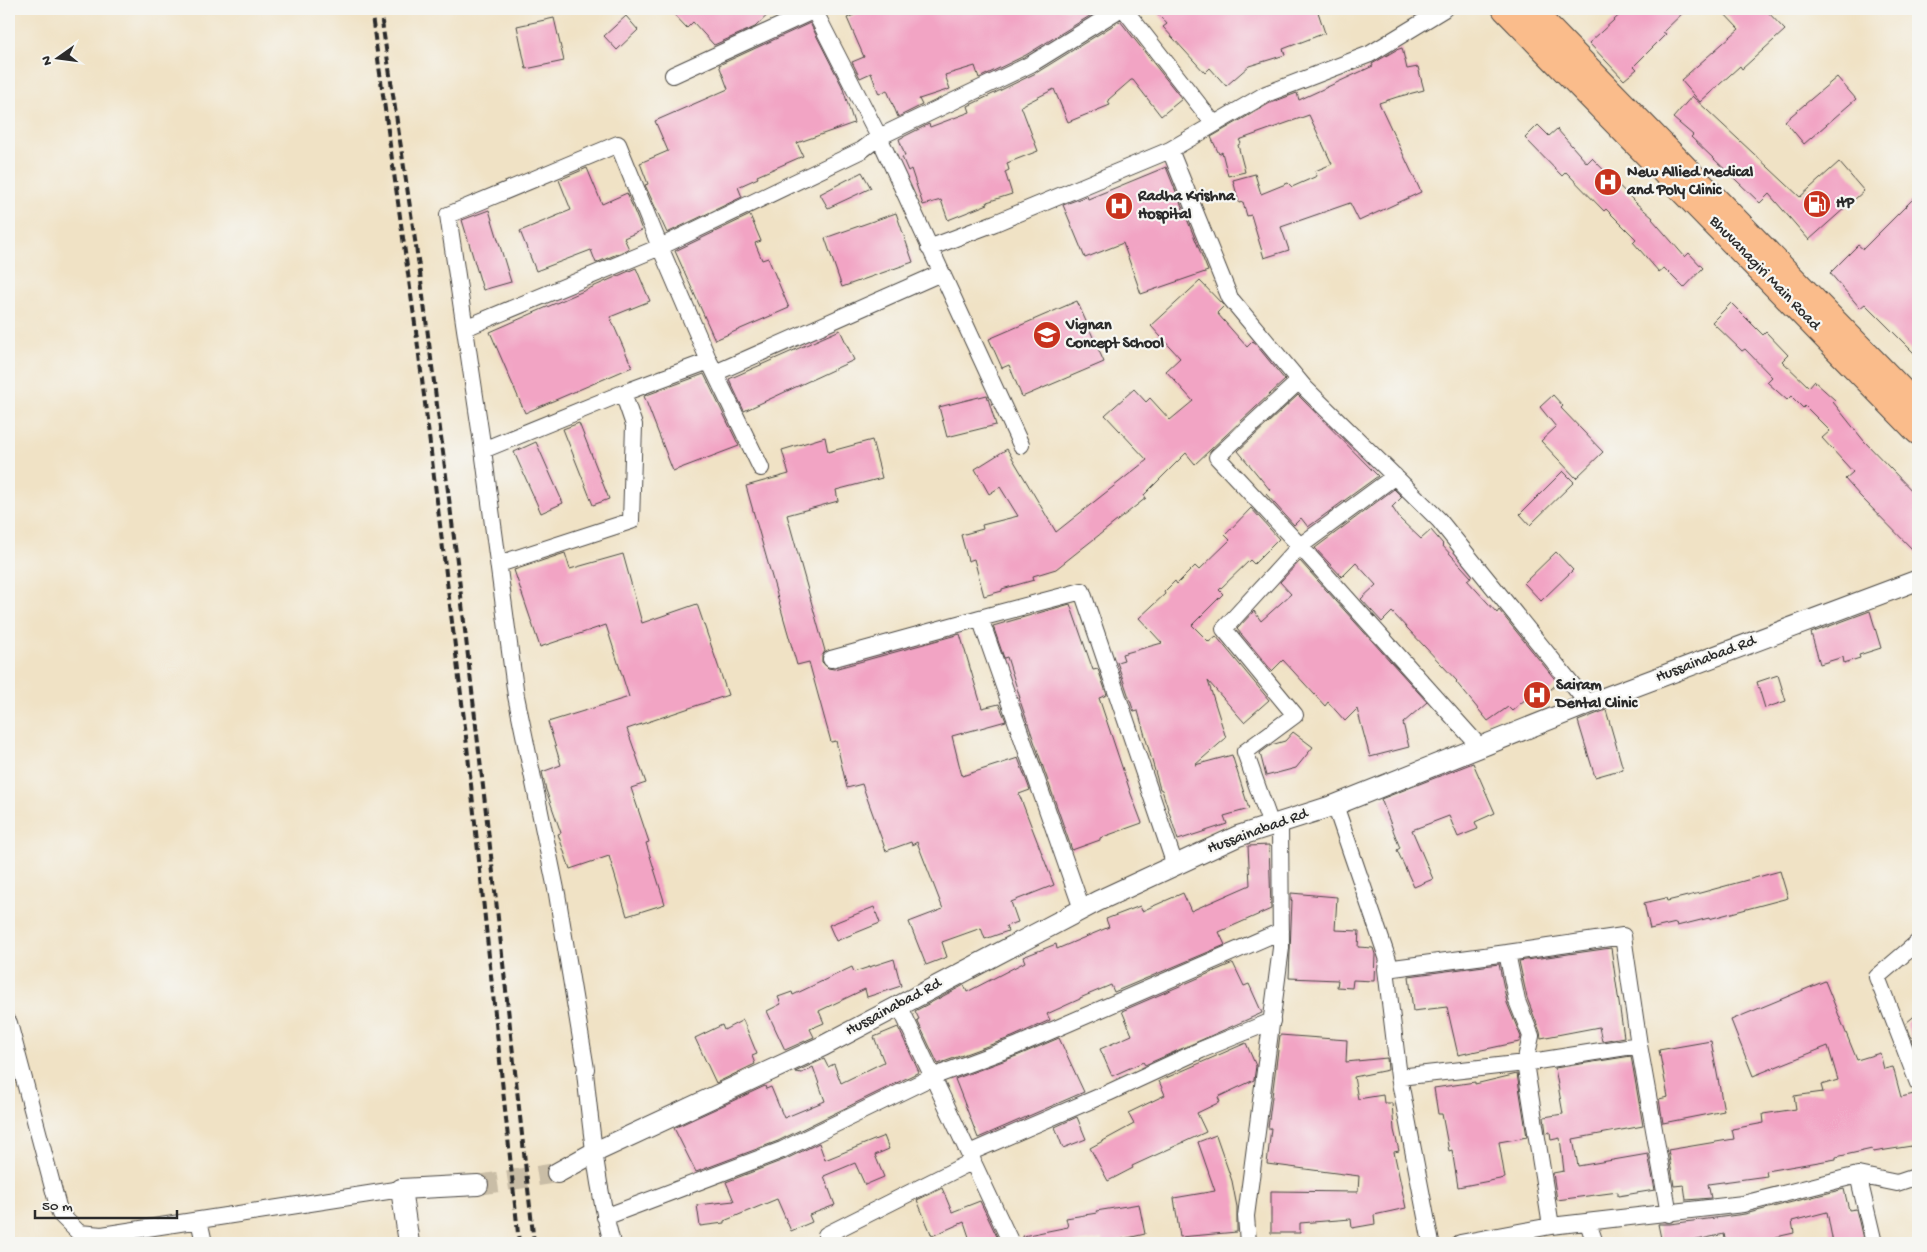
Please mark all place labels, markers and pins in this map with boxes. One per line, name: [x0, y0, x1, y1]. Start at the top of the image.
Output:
place label: New Allied Medical and Poly Clinic: [1626, 164, 1754, 201]
hospital icon: New Allied Medical and Poly Clinic: [1593, 167, 1623, 197]
place label: Radha Krishna Hospital: [1137, 188, 1236, 225]
fuel station icon: HP: [1802, 189, 1832, 219]
hospital icon: Radha Krishna Hospital: [1104, 191, 1134, 221]
place label: HP: [1836, 195, 1855, 214]
place label: Vignan Concept School: [1065, 317, 1165, 354]
school or university icon: Vignan Concept School: [1032, 320, 1062, 350]
place label: Sairam Dental Clinic: [1554, 677, 1639, 714]
hospital icon: Sairam Dental Clinic: [1522, 680, 1552, 710]

